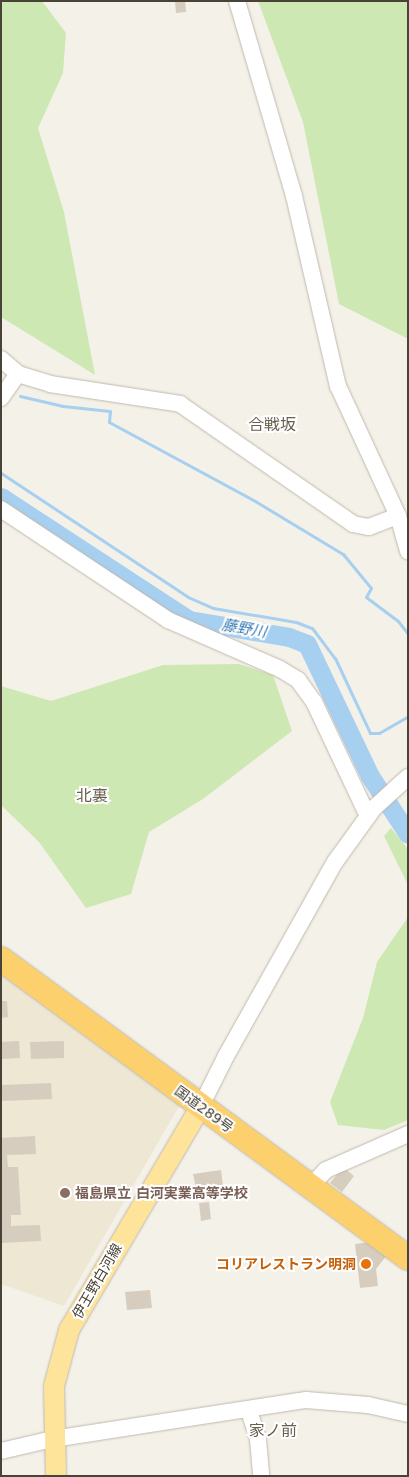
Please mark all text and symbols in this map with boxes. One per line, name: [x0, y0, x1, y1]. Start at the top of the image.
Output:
district label: 合戦坂: [248, 415, 296, 435]
water label: 藤野川: [220, 616, 268, 642]
district label: 北裏: [76, 786, 108, 806]
street label: 国道289号: [171, 1082, 237, 1136]
place label: 福島県立 白河実業高等学校: [75, 1185, 248, 1201]
marker: 福島県立 白河実業高等学校: [59, 1187, 71, 1199]
street label: 伊王野白河線: [69, 1240, 125, 1322]
place label: コリアレストラン明洞: [216, 1256, 356, 1272]
marker: コリアレストラン明洞: [360, 1258, 372, 1270]
district label: 家ノ前: [249, 1421, 297, 1441]

